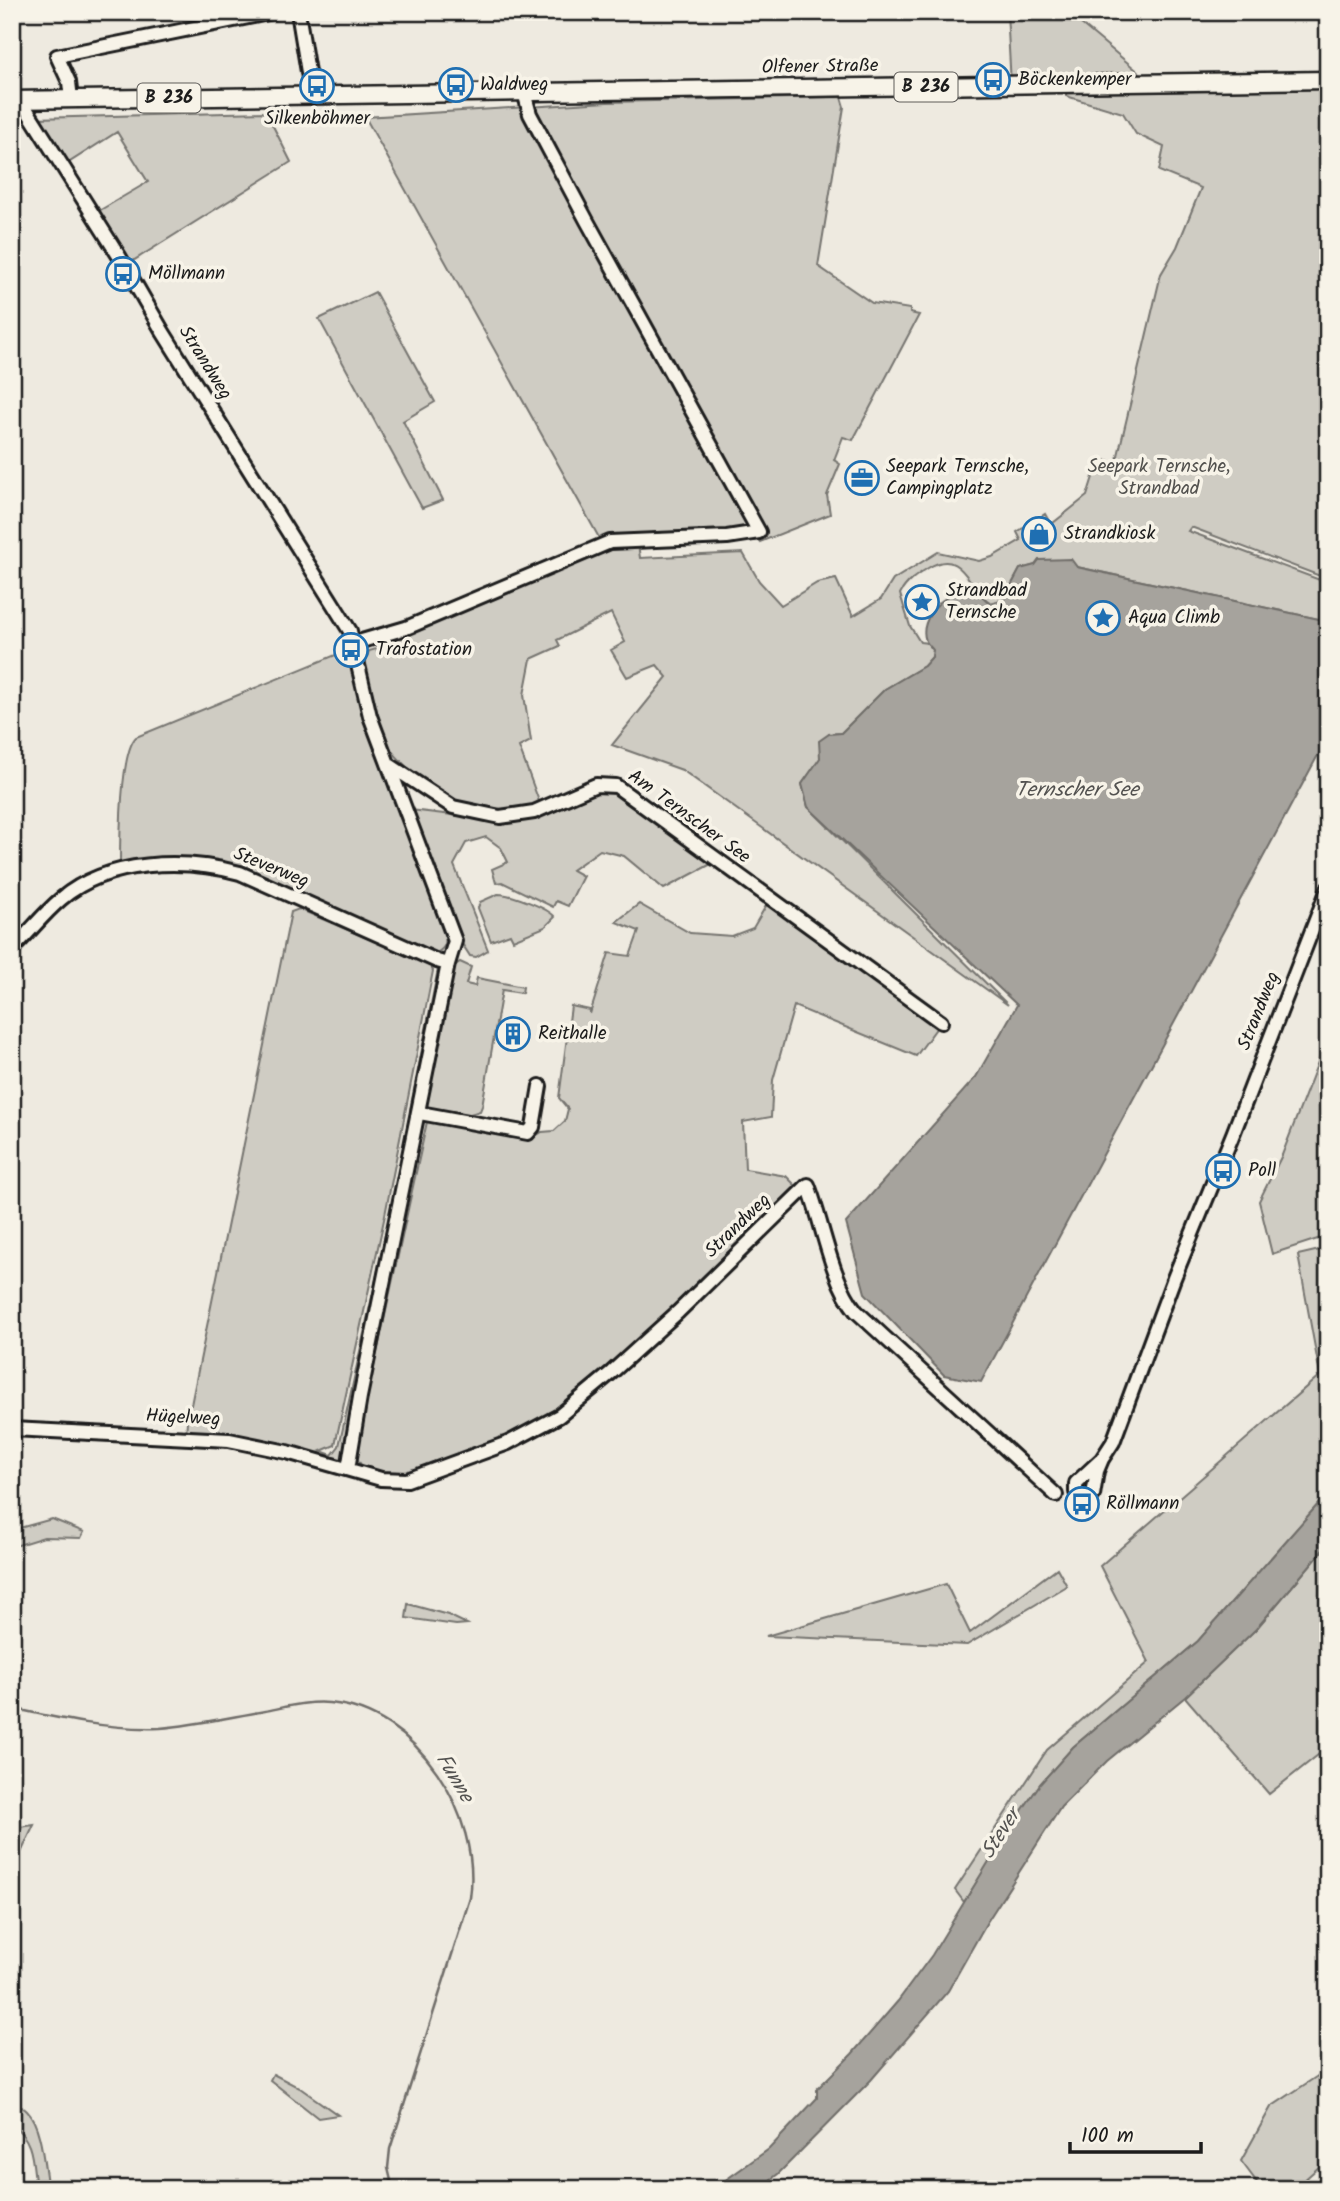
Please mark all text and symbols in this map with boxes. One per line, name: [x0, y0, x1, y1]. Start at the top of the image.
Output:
street label: Olfener Straße: [761, 51, 879, 83]
bus stop icon: Böckenkemper: [974, 61, 1012, 99]
place label: Böckenkemper: [1018, 65, 1133, 95]
bus stop icon: Waldweg: [437, 66, 475, 104]
bus stop icon: Silkenböhmer: [298, 67, 336, 105]
place label: Waldweg: [480, 70, 548, 100]
road number: B 236: [894, 72, 958, 102]
road number: B 236: [138, 84, 200, 113]
place label: Silkenböhmer: [264, 104, 371, 134]
bus stop icon: Möllmann: [104, 255, 142, 293]
place label: Möllmann: [148, 259, 225, 289]
street label: Strandweg: [170, 320, 240, 406]
place label: Seepark Ternsche, Campingplatz: [886, 452, 1029, 504]
park label: Seepark Ternsche, Strandbad: [1088, 452, 1230, 504]
office icon: Seepark Ternsche, Campingplatz: [843, 459, 881, 497]
shop icon: Strandkiosk: [1020, 515, 1058, 553]
place label: Strandkiosk: [1064, 519, 1155, 549]
place label: Strandbad Ternsche: [946, 576, 1027, 628]
place icon: Strandbad Ternsche: [903, 583, 941, 621]
place icon: Aqua Climb: [1084, 599, 1122, 637]
place label: Aqua Climb: [1128, 603, 1220, 633]
bus stop icon: Trafostation: [332, 631, 370, 669]
place label: Trafostation: [376, 635, 472, 665]
street label: Am Ternscher See: [621, 762, 757, 872]
water label: Ternscher See: [1015, 774, 1141, 807]
street label: Steverweg: [229, 839, 313, 897]
street label: Strandweg: [1230, 967, 1288, 1055]
building icon: Reithalle: [494, 1015, 532, 1053]
place label: Reithalle: [538, 1019, 607, 1049]
bus stop icon: Poll: [1204, 1152, 1242, 1190]
place label: Poll: [1248, 1156, 1277, 1186]
street label: Strandweg: [698, 1187, 778, 1265]
street label: Hügelweg: [145, 1401, 221, 1435]
bus stop icon: Röllmann: [1063, 1485, 1101, 1523]
place label: Röllmann: [1106, 1489, 1179, 1519]
water label: Funne: [426, 1747, 483, 1811]
water label: Stever: [972, 1799, 1032, 1866]
scale bar: [1070, 2110, 1202, 2154]
text: 100 m: [1081, 2120, 1134, 2153]

